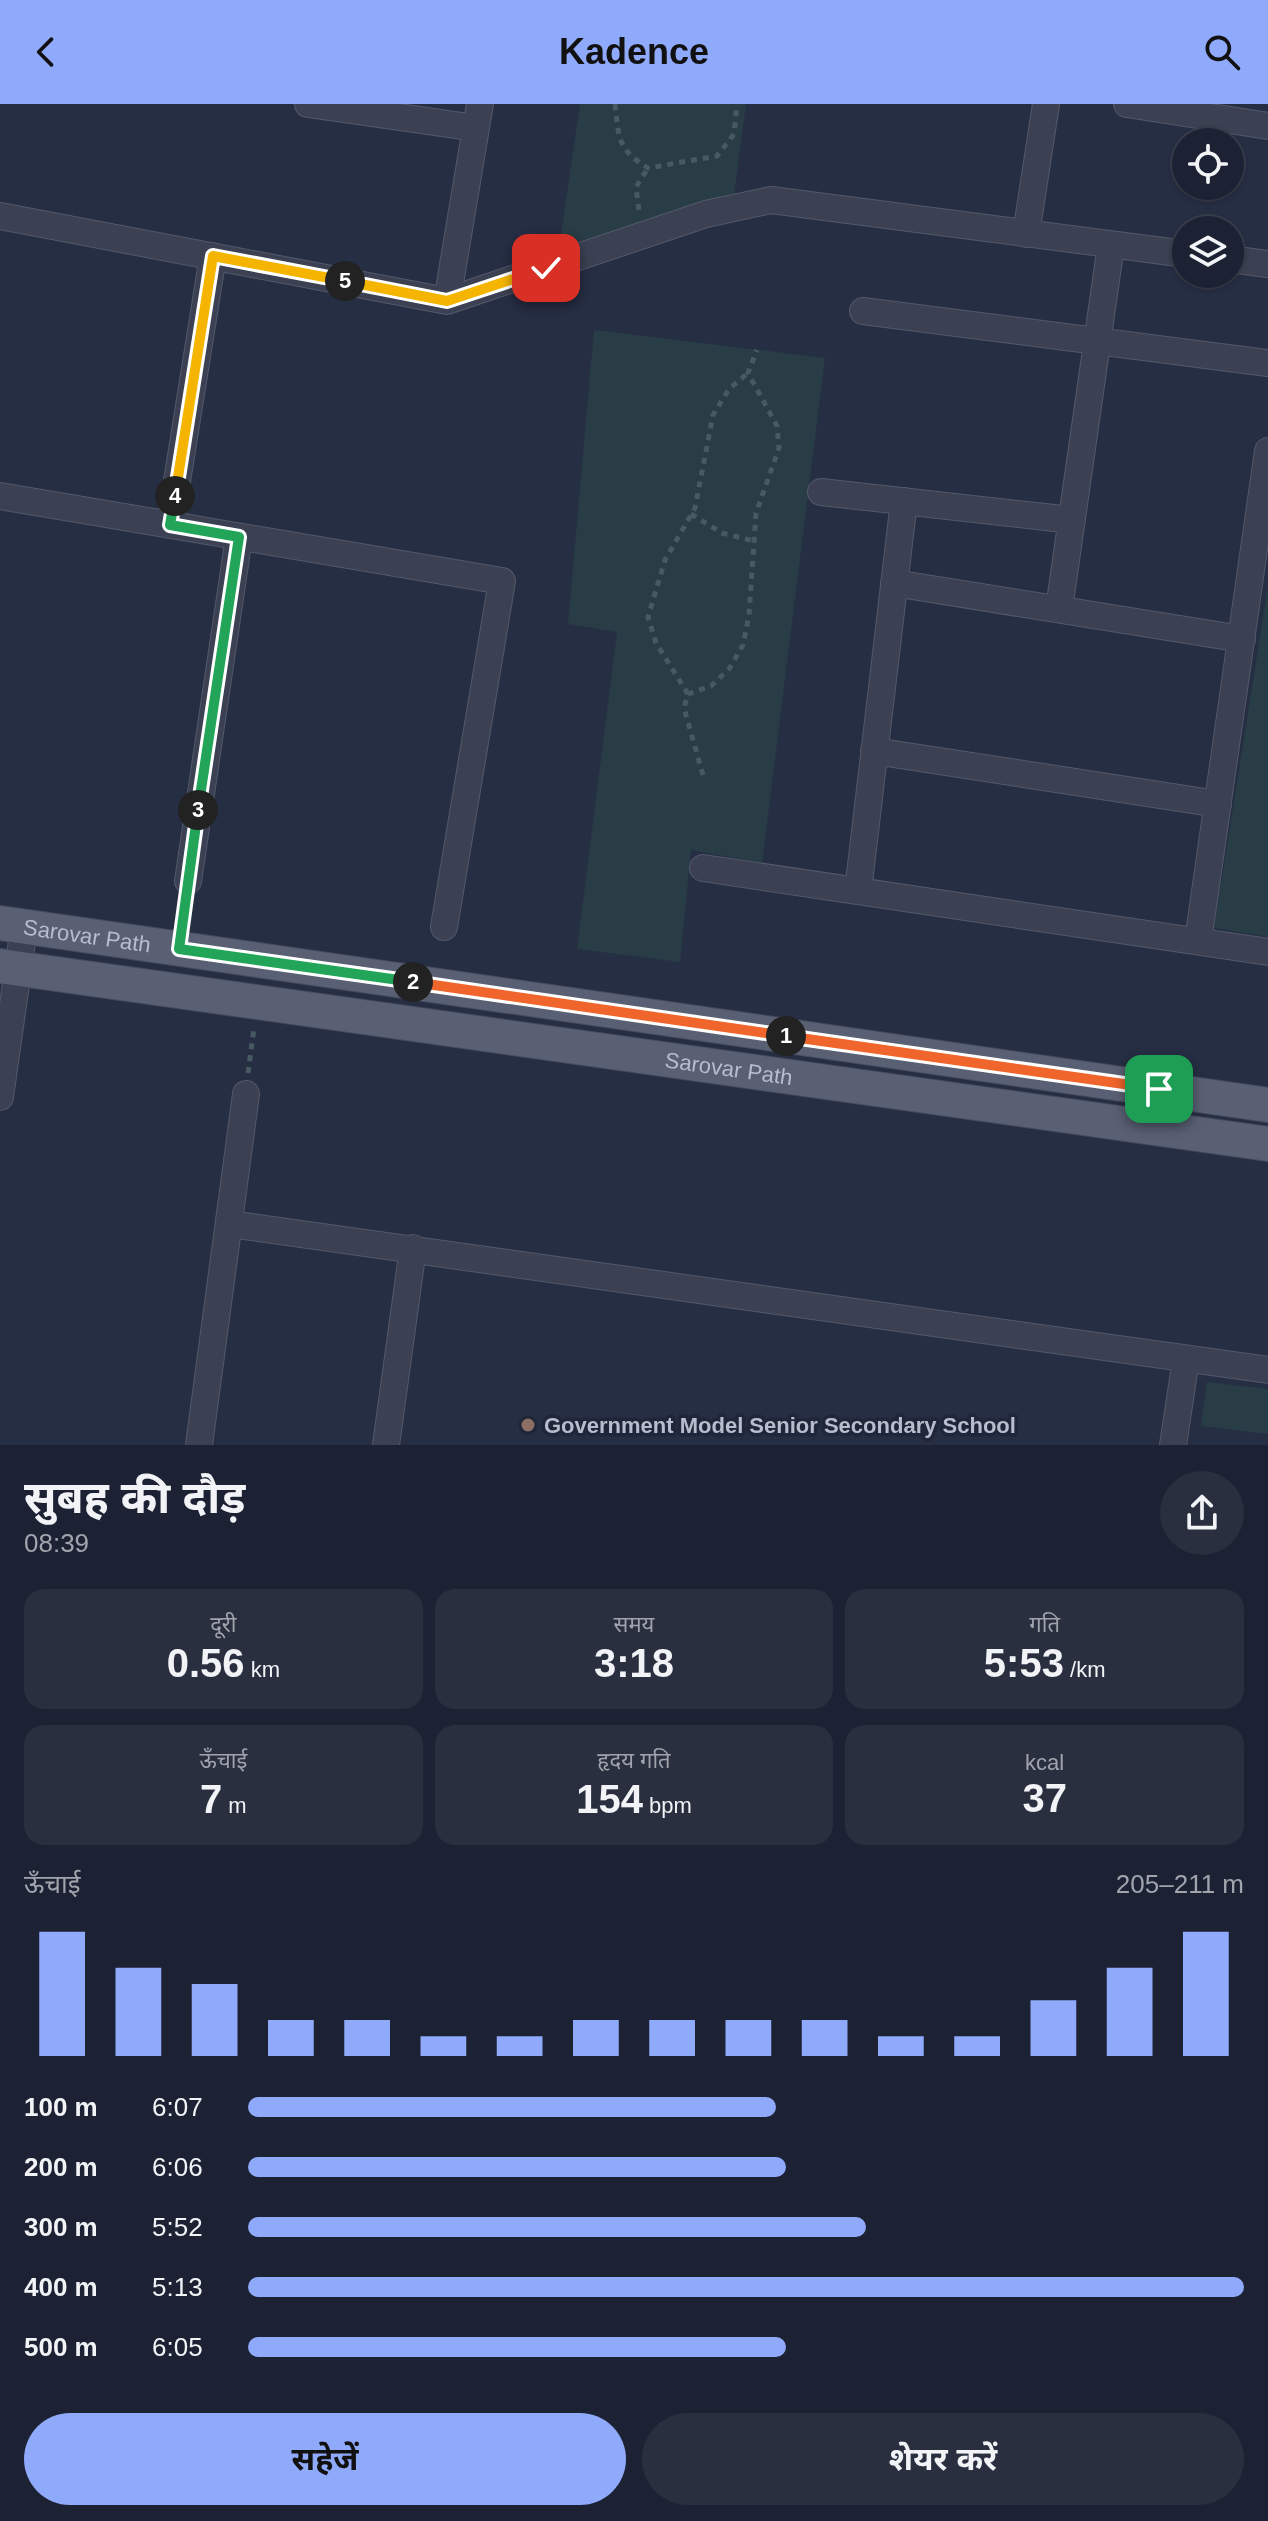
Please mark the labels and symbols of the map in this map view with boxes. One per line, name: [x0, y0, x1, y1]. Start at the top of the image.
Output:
pin: [512, 234, 580, 302]
pin: 5: [325, 261, 365, 301]
pin: 4: [155, 476, 195, 516]
pin: 3: [178, 790, 218, 830]
street label: Sarovar Path: [22, 914, 152, 957]
pin: 2: [393, 962, 433, 1002]
pin: 1: [766, 1016, 806, 1056]
street label: Sarovar Path: [663, 1047, 794, 1090]
pin: [1125, 1055, 1193, 1123]
place label: Government Model Senior Secondary School: [544, 1413, 1016, 1438]
marker: Government Model Senior Secondary School: [519, 1416, 537, 1434]

